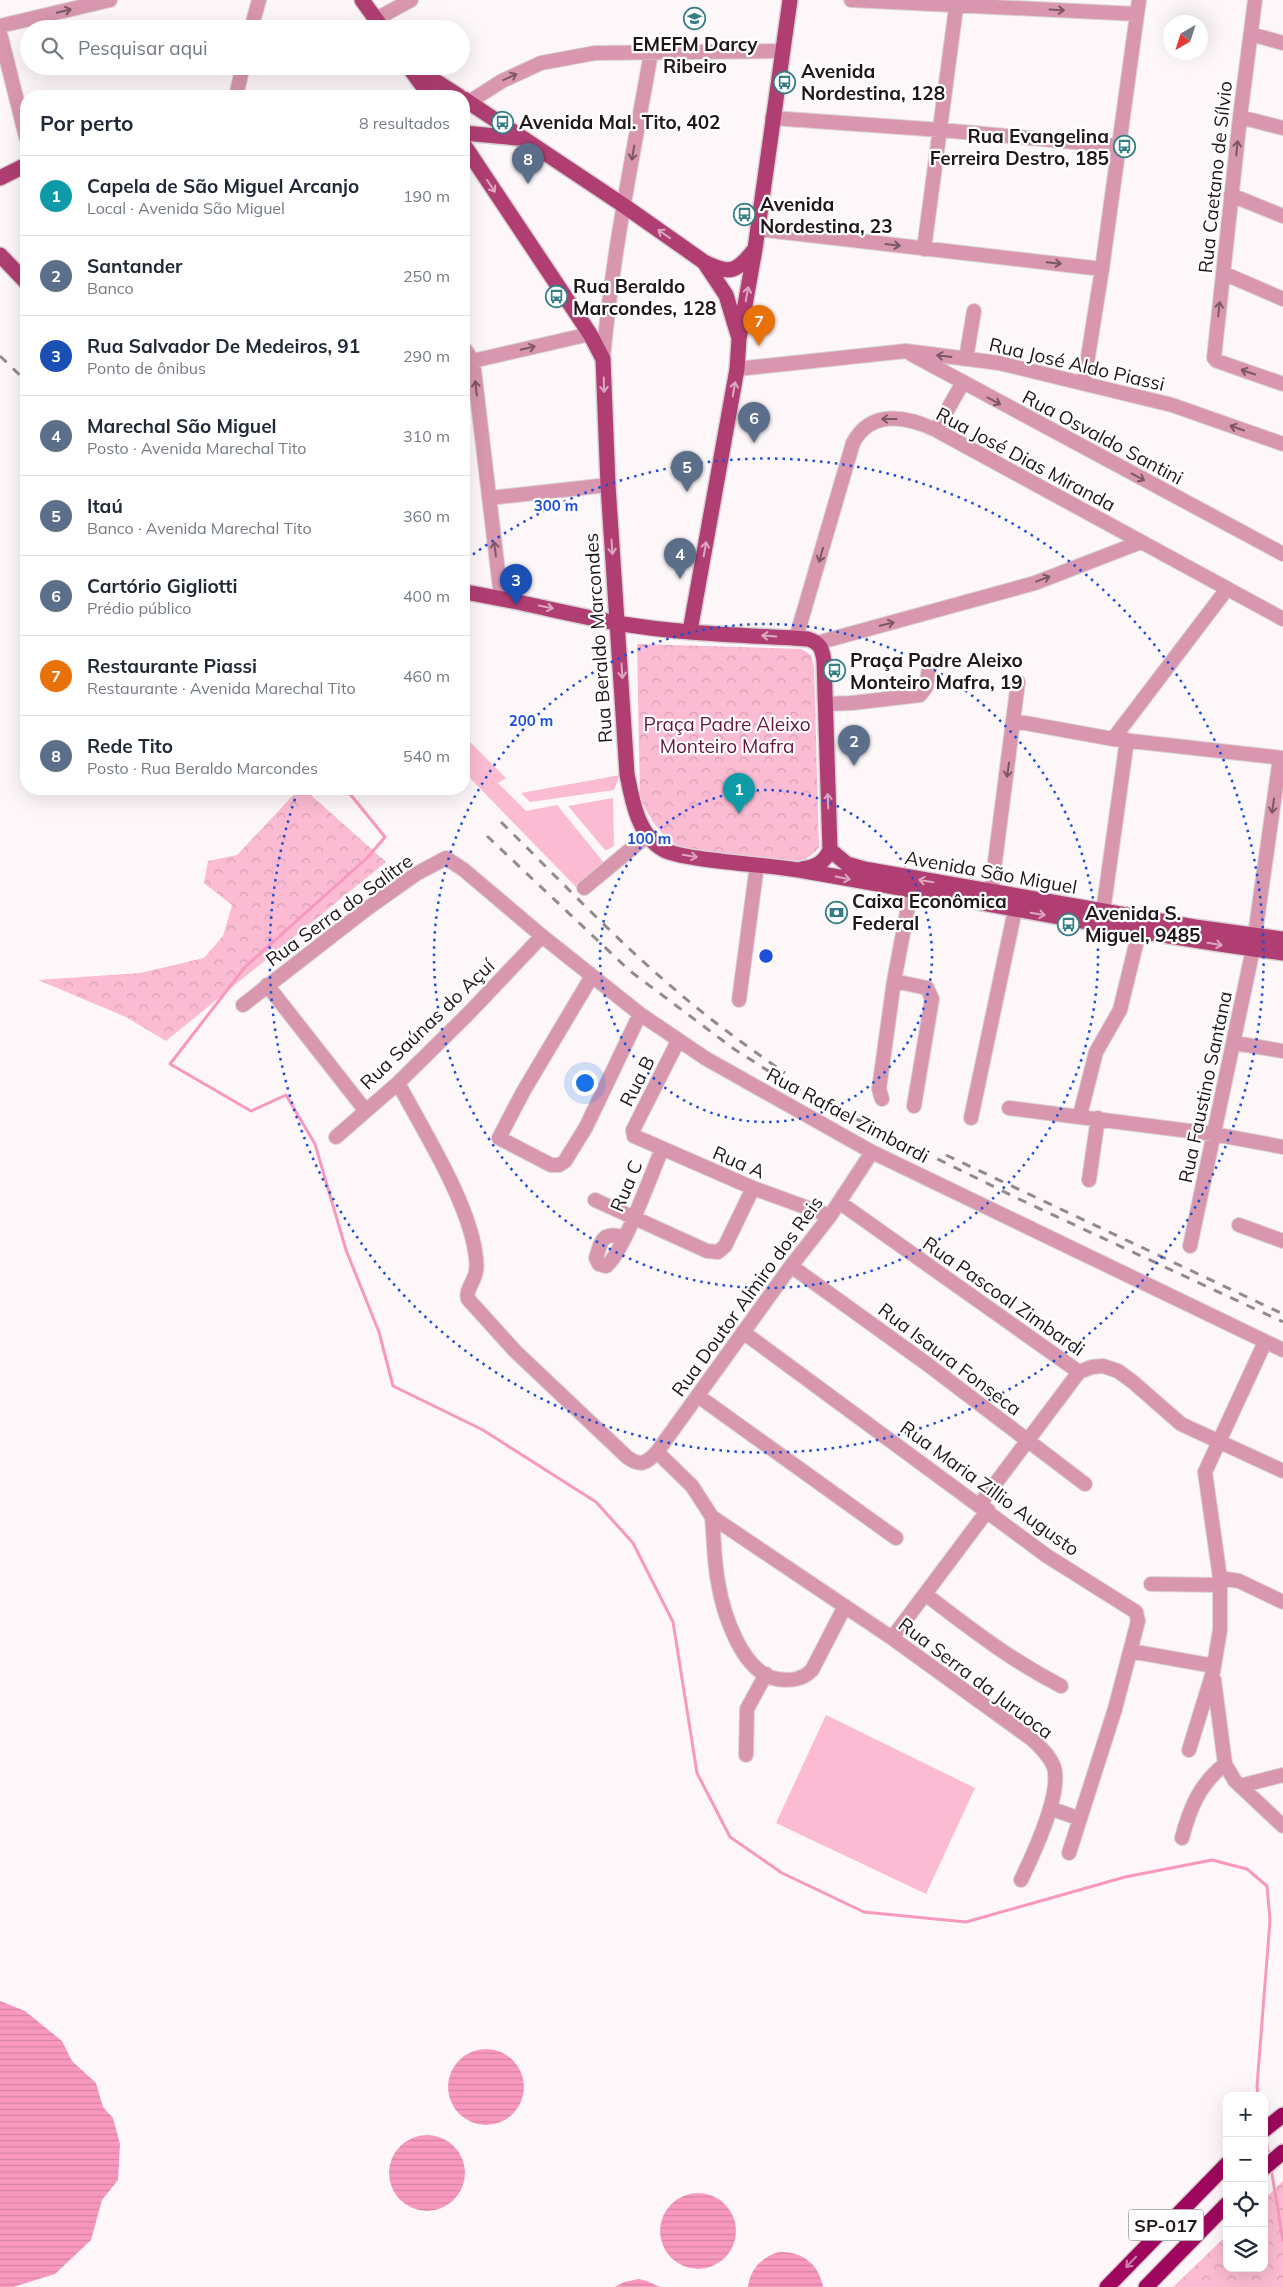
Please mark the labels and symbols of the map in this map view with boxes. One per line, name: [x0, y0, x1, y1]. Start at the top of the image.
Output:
one-way arrow: [1049, 5, 1065, 14]
one-way arrow: [56, 6, 72, 15]
school or university icon: EMEFM Darcy Ribeiro: [683, 6, 707, 30]
north arrow: [1163, 15, 1208, 60]
place label: EMEFM Darcy Ribeiro: [632, 32, 758, 78]
place label: Avenida Nordestina, 128: [801, 59, 945, 105]
bus stop icon: Avenida Nordestina, 128: [773, 70, 797, 94]
one-way arrow: [502, 72, 517, 81]
street label: Rua Caetano de Sílvio: [1193, 80, 1237, 274]
bus stop icon: Avenida Mal. Tito, 402: [491, 110, 515, 134]
place label: Avenida Mal. Tito, 402: [519, 110, 721, 134]
place label: Rua Evangelina Ferreira Destro, 185: [930, 124, 1109, 170]
bus stop icon: Rua Evangelina Ferreira Destro, 185: [1113, 135, 1137, 159]
one-way arrow: [1232, 140, 1241, 156]
pin: 8: [512, 143, 544, 184]
one-way arrow: [628, 144, 637, 160]
one-way arrow: [486, 178, 496, 192]
place label: Avenida Nordestina, 23: [760, 192, 893, 238]
bus stop icon: Avenida Nordestina, 23: [732, 203, 756, 227]
one-way arrow: [657, 229, 671, 239]
one-way arrow: [884, 240, 900, 250]
one-way arrow: [1046, 258, 1062, 268]
place label: Rua Beraldo Marcondes, 128: [573, 274, 716, 320]
bus stop icon: Rua Beraldo Marcondes, 128: [545, 285, 569, 309]
one-way arrow: [743, 286, 753, 302]
one-way arrow: [1214, 302, 1224, 318]
pin: 7: [743, 305, 775, 346]
street label: Rua José Aldo Piassi: [987, 332, 1167, 396]
one-way arrow: [520, 343, 536, 352]
one-way arrow: [936, 351, 952, 361]
one-way arrow: [1241, 367, 1256, 376]
one-way arrow: [599, 377, 608, 393]
one-way arrow: [471, 380, 481, 396]
one-way arrow: [729, 382, 739, 398]
street label: Rua Osvaldo Santini: [1019, 384, 1187, 490]
one-way arrow: [986, 397, 1001, 406]
pin: 6: [738, 402, 770, 443]
street label: Rua José Dias Miranda: [932, 402, 1120, 516]
one-way arrow: [881, 414, 897, 424]
one-way arrow: [1230, 423, 1245, 432]
pin: 5: [671, 451, 703, 492]
one-way arrow: [1130, 472, 1145, 482]
text: 300 m: [534, 496, 578, 515]
street label: Rua Beraldo Marcondes: [579, 532, 617, 744]
pin: 4: [664, 538, 696, 579]
one-way arrow: [607, 539, 617, 555]
one-way arrow: [490, 541, 500, 557]
one-way arrow: [700, 541, 710, 557]
one-way arrow: [815, 546, 825, 562]
pin: 3: [500, 564, 532, 605]
one-way arrow: [1035, 574, 1050, 584]
one-way arrow: [538, 603, 554, 612]
one-way arrow: [878, 619, 894, 628]
one-way arrow: [762, 632, 778, 641]
place label: Praça Padre Aleixo Monteiro Mafra, 19: [850, 648, 1023, 694]
bus stop icon: Praça Padre Aleixo Monteiro Mafra, 19: [822, 659, 846, 683]
one-way arrow: [617, 663, 626, 679]
text: 200 m: [509, 711, 553, 730]
park label: Praça Padre Aleixo Monteiro Mafra: [644, 712, 811, 758]
pin: 2: [838, 725, 870, 766]
one-way arrow: [1003, 761, 1013, 777]
pin: 1: [723, 773, 755, 814]
one-way arrow: [823, 793, 833, 810]
one-way arrow: [1268, 798, 1278, 814]
text: 100 m: [627, 829, 671, 848]
street label: Avenida São Miguel: [903, 845, 1079, 899]
street label: Rua Serra do Salitre: [261, 849, 417, 971]
one-way arrow: [682, 852, 698, 862]
one-way arrow: [835, 874, 851, 883]
one-way arrow: [919, 875, 935, 885]
place label: Caixa Econômica Federal: [852, 889, 1007, 935]
bank icon: Caixa Econômica Federal: [824, 900, 848, 924]
place label: Avenida S. Miguel, 9485: [1085, 901, 1201, 947]
one-way arrow: [1029, 909, 1045, 919]
bus stop icon: Avenida S. Miguel, 9485: [1057, 912, 1081, 936]
one-way arrow: [1207, 939, 1223, 949]
centre of rings: [757, 947, 775, 965]
street label: Rua Saúnas do Açuí: [355, 953, 500, 1094]
street label: Rua Faustino Santana: [1173, 989, 1237, 1185]
street label: Rua B: [614, 1052, 660, 1110]
street label: Rua Rafael Zimbardi: [763, 1062, 933, 1168]
your location: [572, 1070, 598, 1096]
street label: Rua A: [709, 1140, 769, 1184]
street label: Rua C: [605, 1157, 647, 1215]
street label: Rua Doutor Almiro dos Reis: [666, 1191, 828, 1401]
street label: Rua Pascoal Zimbardi: [918, 1231, 1090, 1361]
street label: Rua Isaura Fonseca: [874, 1297, 1026, 1421]
street label: Rua Maria Zillio Augusto: [896, 1415, 1084, 1561]
street label: Rua Serra da Juruoca: [894, 1612, 1058, 1744]
road number: SP-017: [1128, 2210, 1204, 2240]
one-way arrow: [1125, 2255, 1137, 2268]

